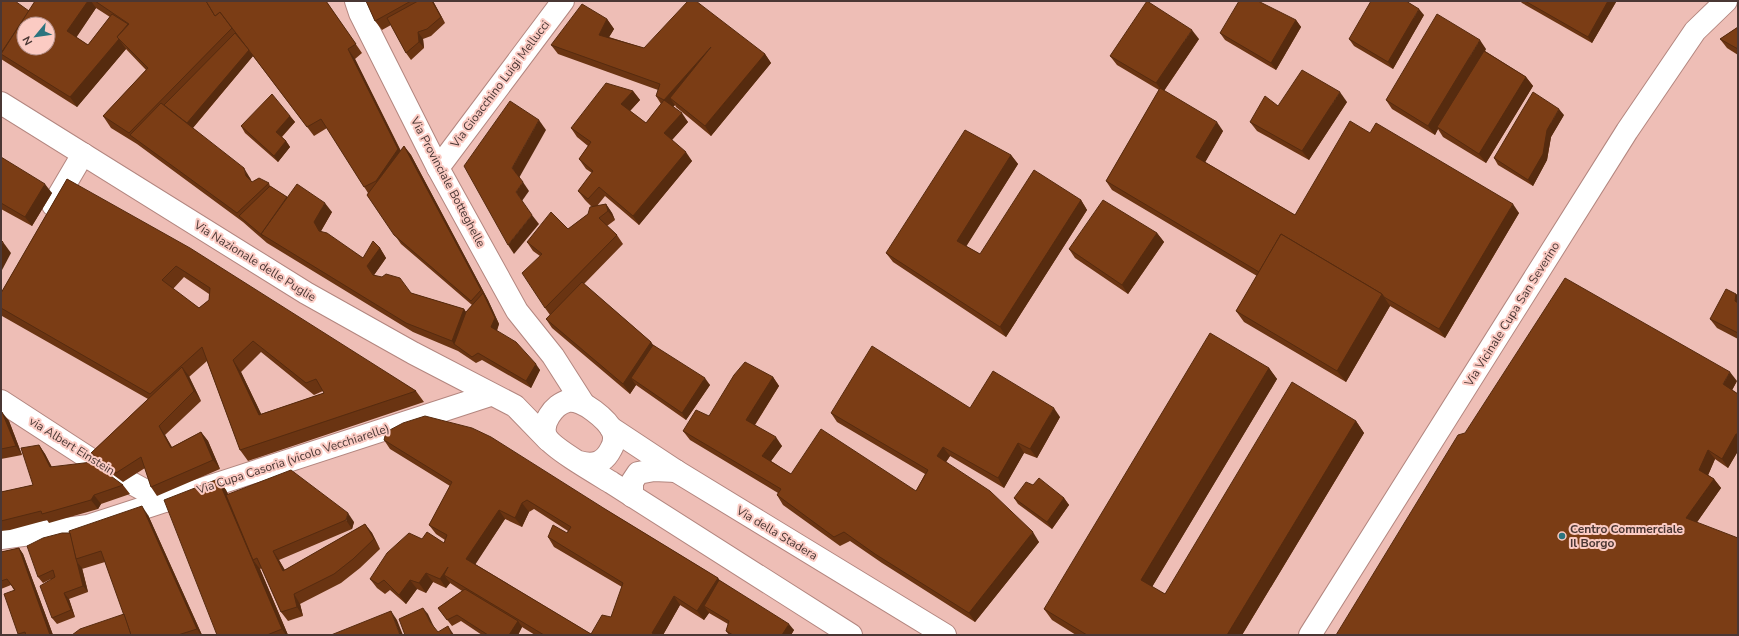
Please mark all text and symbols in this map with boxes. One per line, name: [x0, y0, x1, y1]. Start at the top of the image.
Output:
north arrow: [16, 16, 56, 56]
street label: Via Gioacchino Luigi Mellucci: [446, 17, 553, 152]
text: N: [19, 33, 36, 48]
street label: Via Provinciale Botteghelle: [406, 113, 489, 250]
street label: Via Nazionale delle Puglie: [190, 216, 319, 305]
street label: Via Vicinale Cupa San Severino: [1460, 238, 1563, 390]
street label: via Albert Einstein: [26, 413, 118, 479]
street label: Via Cupa Casoria (vicolo Vecchiarelle): [194, 420, 391, 498]
street label: Via della Stadera: [732, 502, 821, 564]
place label: Centro Commerciale Il Borgo: [1570, 521, 1683, 551]
marker: Centro Commerciale Il Borgo: [1557, 531, 1567, 541]

